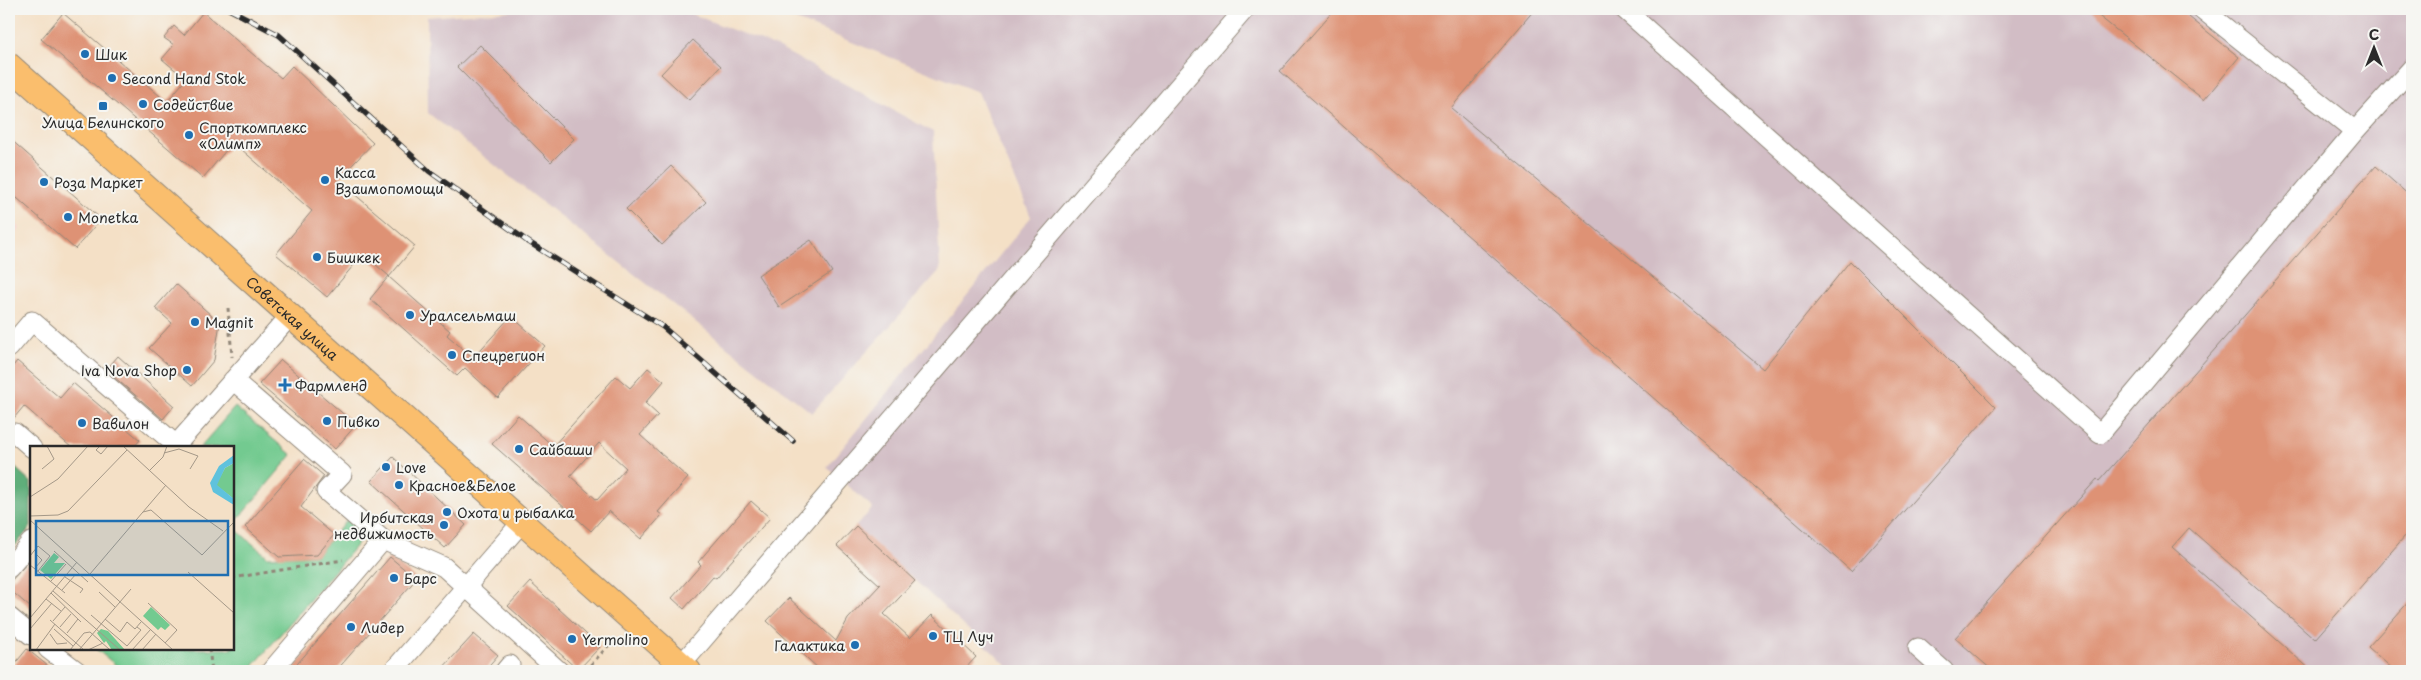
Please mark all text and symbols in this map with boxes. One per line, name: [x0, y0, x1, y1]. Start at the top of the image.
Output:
north arrow: [2348, 22, 2398, 72]
text: С: [2369, 24, 2379, 45]
place label: Шик: [95, 44, 128, 65]
marker: Шик: [79, 48, 91, 60]
place label: Second Hand Stok: [122, 68, 246, 89]
marker: Second Hand Stok: [106, 72, 118, 84]
place label: Содействие: [153, 94, 234, 115]
marker: Содействие: [137, 98, 149, 110]
marker: Улица Белинского: [97, 100, 109, 112]
place label: Улица Белинского: [42, 112, 164, 133]
place label: Спорткомплекс «Олимп»: [199, 117, 307, 154]
marker: Спорткомплекс «Олимп»: [183, 129, 195, 141]
place label: Касса Взаимопомощи: [335, 162, 444, 199]
place label: Роза Маркет: [54, 172, 143, 193]
marker: Касса Взаимопомощи: [319, 174, 331, 186]
marker: Роза Маркет: [38, 176, 50, 188]
place label: Monetka: [78, 207, 139, 228]
marker: Monetka: [62, 211, 74, 223]
place label: Бишкек: [327, 247, 380, 268]
marker: Бишкек: [311, 251, 323, 263]
street label: Советская улица: [242, 271, 344, 365]
place label: Уралсельмаш: [420, 305, 516, 326]
marker: Уралсельмаш: [404, 309, 416, 321]
place label: Magnit: [205, 312, 254, 333]
marker: Magnit: [189, 316, 201, 328]
place label: Спецрегион: [462, 345, 545, 366]
marker: Спецрегион: [446, 349, 458, 361]
place label: Iva Nova Shop: [81, 360, 177, 381]
marker: Iva Nova Shop: [181, 364, 193, 376]
place label: Фармленд: [295, 375, 367, 396]
marker: Фармленд: [279, 379, 291, 391]
place label: Пивко: [337, 411, 380, 432]
place label: Вавилон: [92, 413, 149, 434]
marker: Пивко: [321, 415, 333, 427]
marker: Вавилон: [76, 417, 88, 429]
place label: Сайбаши: [529, 439, 593, 460]
marker: Сайбаши: [513, 443, 525, 455]
inset map: [30, 446, 234, 650]
place label: Love: [396, 457, 426, 478]
marker: Love: [380, 461, 392, 473]
place label: Красное&Белое: [409, 475, 516, 496]
marker: Красное&Белое: [393, 479, 405, 491]
place label: Охота и рыбалка: [457, 502, 575, 523]
marker: Охота и рыбалка: [441, 506, 453, 518]
place label: Ирбитская недвижимость: [334, 507, 434, 544]
marker: Ирбитская недвижимость: [438, 519, 450, 531]
place label: Барс: [404, 568, 437, 589]
marker: Барс: [388, 572, 400, 584]
place label: Лидер: [361, 617, 404, 638]
marker: Лидер: [345, 621, 357, 633]
place label: ТЦ Луч: [943, 626, 994, 647]
place label: Yermolino: [582, 629, 648, 650]
marker: ТЦ Луч: [927, 630, 939, 642]
marker: Yermolino: [566, 633, 578, 645]
place label: Галактика: [774, 635, 845, 656]
marker: Галактика: [849, 639, 861, 651]

